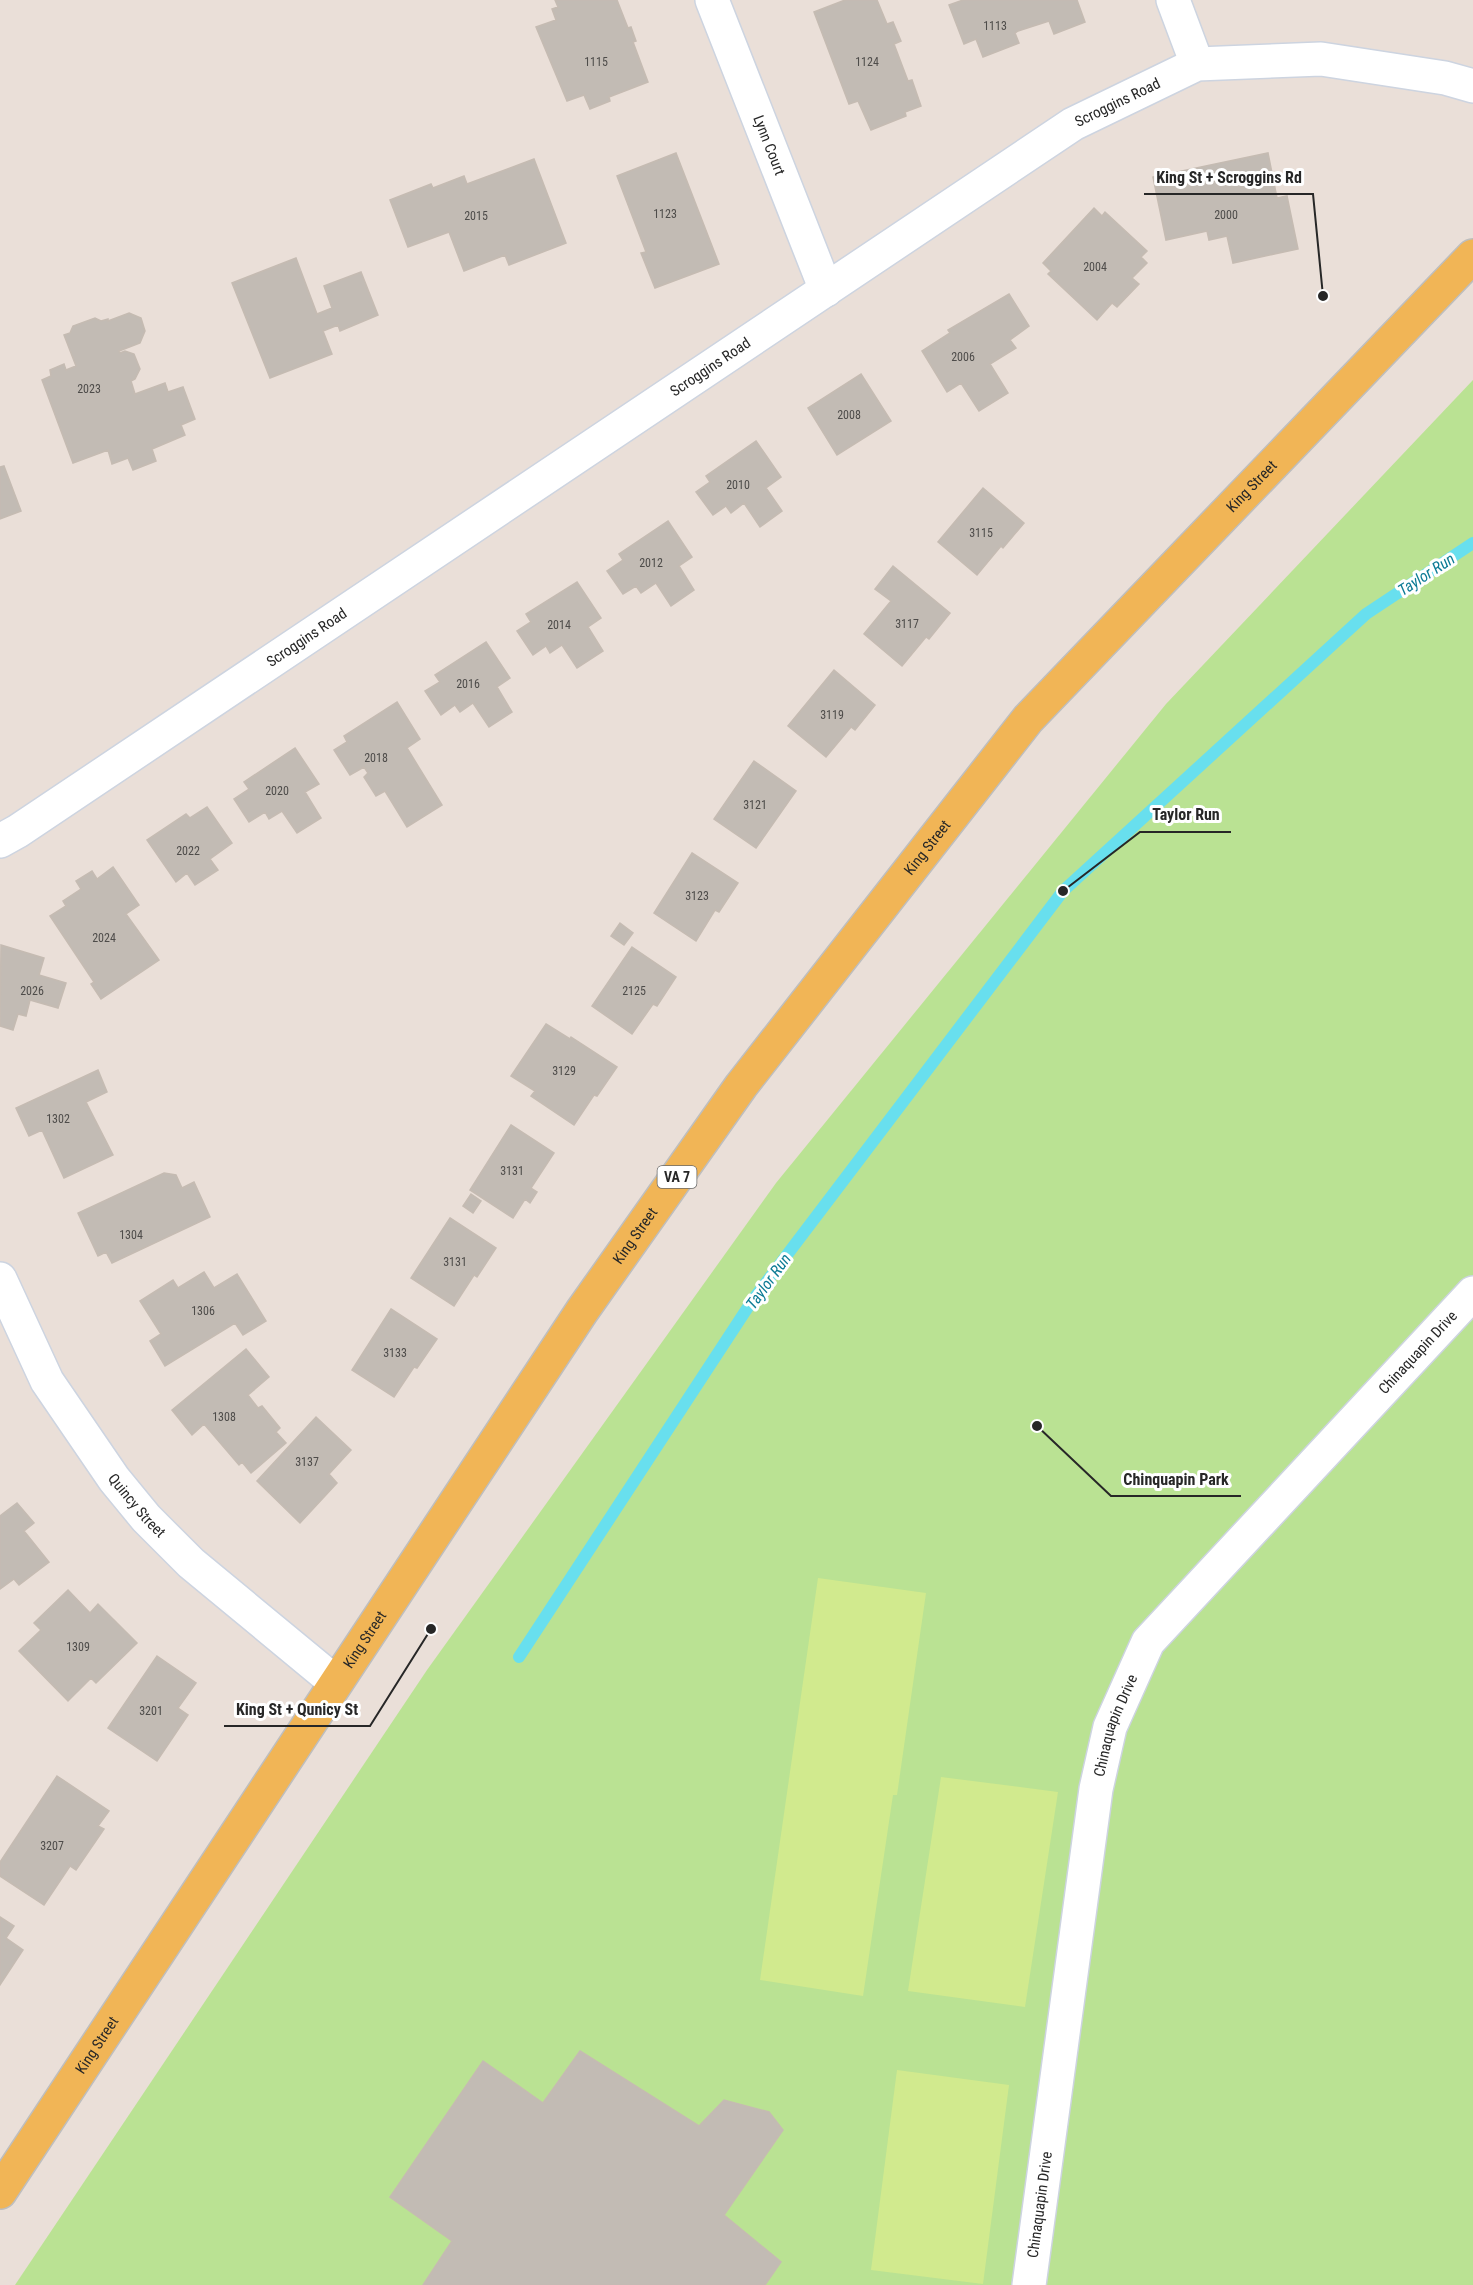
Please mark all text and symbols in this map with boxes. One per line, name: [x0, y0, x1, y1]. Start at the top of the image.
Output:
house number: 1113: [983, 19, 1007, 33]
house number: 1115: [584, 55, 608, 69]
house number: 1124: [855, 55, 879, 69]
street label: Scroggins Road: [1072, 74, 1163, 131]
street label: Lynn Court: [749, 113, 789, 178]
callout: King St + Scroggins Rd: [1144, 160, 1313, 194]
text: King St + Scroggins Rd: [1156, 168, 1302, 187]
house number: 1123: [653, 207, 677, 221]
house number: 2000: [1214, 208, 1238, 222]
house number: 2015: [464, 209, 488, 223]
house number: 2004: [1083, 260, 1107, 274]
street label: Scroggins Road: [667, 334, 754, 400]
house number: 2006: [951, 350, 975, 364]
house number: 2023: [77, 382, 101, 396]
house number: 2008: [837, 408, 861, 422]
street label: King Street: [1223, 457, 1281, 516]
house number: 2010: [726, 478, 750, 492]
house number: 3115: [969, 526, 993, 540]
water label: Taylor Run: [1394, 549, 1458, 600]
house number: 2012: [639, 556, 663, 570]
street label: Scroggins Road: [263, 604, 350, 671]
house number: 3117: [895, 617, 919, 631]
house number: 2014: [547, 618, 571, 632]
house number: 2016: [456, 677, 480, 691]
house number: 3119: [820, 708, 844, 722]
house number: 2018: [364, 751, 388, 765]
house number: 2020: [265, 784, 289, 798]
house number: 3121: [743, 798, 767, 812]
callout: Taylor Run: [1140, 798, 1231, 832]
text: Taylor Run: [1152, 805, 1220, 824]
street label: King Street: [900, 816, 955, 879]
house number: 2022: [176, 844, 200, 858]
house number: 3123: [685, 889, 709, 903]
house number: 2024: [92, 931, 116, 945]
house number: 2026: [20, 984, 44, 998]
house number: 2125: [622, 984, 646, 998]
house number: 3129: [552, 1064, 576, 1078]
house number: 1302: [46, 1112, 70, 1126]
house number: 3131: [500, 1164, 524, 1178]
road number: VA 7: [658, 1166, 696, 1188]
street label: King Street: [609, 1204, 661, 1267]
house number: 1304: [119, 1228, 143, 1242]
water label: Taylor Run: [742, 1250, 795, 1313]
house number: 3131: [443, 1255, 467, 1269]
house number: 1306: [191, 1304, 215, 1318]
street label: Chinaquapin Drive: [1375, 1307, 1461, 1398]
house number: 3133: [383, 1346, 407, 1360]
house number: 1308: [212, 1410, 236, 1424]
house number: 3137: [295, 1455, 319, 1469]
callout: Chinquapin Park: [1111, 1462, 1241, 1496]
street label: Quincy Street: [104, 1470, 169, 1541]
text: Chinquapin Park: [1123, 1470, 1229, 1489]
street label: King Street: [339, 1608, 390, 1672]
house number: 1309: [66, 1640, 90, 1654]
street label: Chinaquapin Drive: [1090, 1672, 1141, 1778]
callout: King St + Qunicy St: [224, 1692, 370, 1726]
text: King St + Qunicy St: [236, 1700, 358, 1719]
house number: 3201: [139, 1704, 163, 1718]
house number: 3207: [40, 1839, 64, 1853]
street label: King Street: [72, 2013, 122, 2077]
street label: Chinaquapin Drive: [1024, 2150, 1056, 2259]

